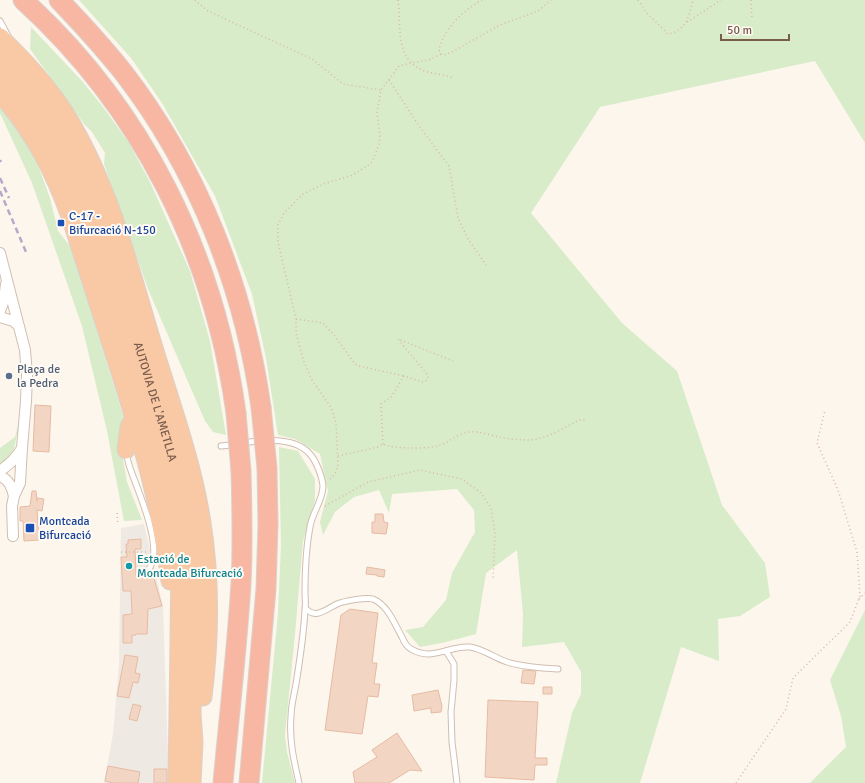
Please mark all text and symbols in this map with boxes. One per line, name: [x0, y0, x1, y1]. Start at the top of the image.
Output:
scale bar: [721, 16, 789, 42]
text: 50 m: [727, 23, 752, 38]
place label: C-17 - Bifurcació N-150: [69, 209, 156, 238]
marker: C-17 - Bifurcació N-150: [56, 218, 66, 228]
street label: AUTOVIA DE L'AMETLLA: [130, 340, 180, 464]
place label: Plaça de la Pedra: [17, 362, 60, 391]
marker: Plaça de la Pedra: [4, 371, 14, 381]
place label: Montcada Bifurcació: [39, 514, 91, 543]
marker: Montcada Bifurcació: [24, 522, 36, 534]
place label: Estació de Montcada Bifurcació: [137, 552, 243, 581]
marker: Estació de Montcada Bifurcació: [124, 561, 134, 571]

